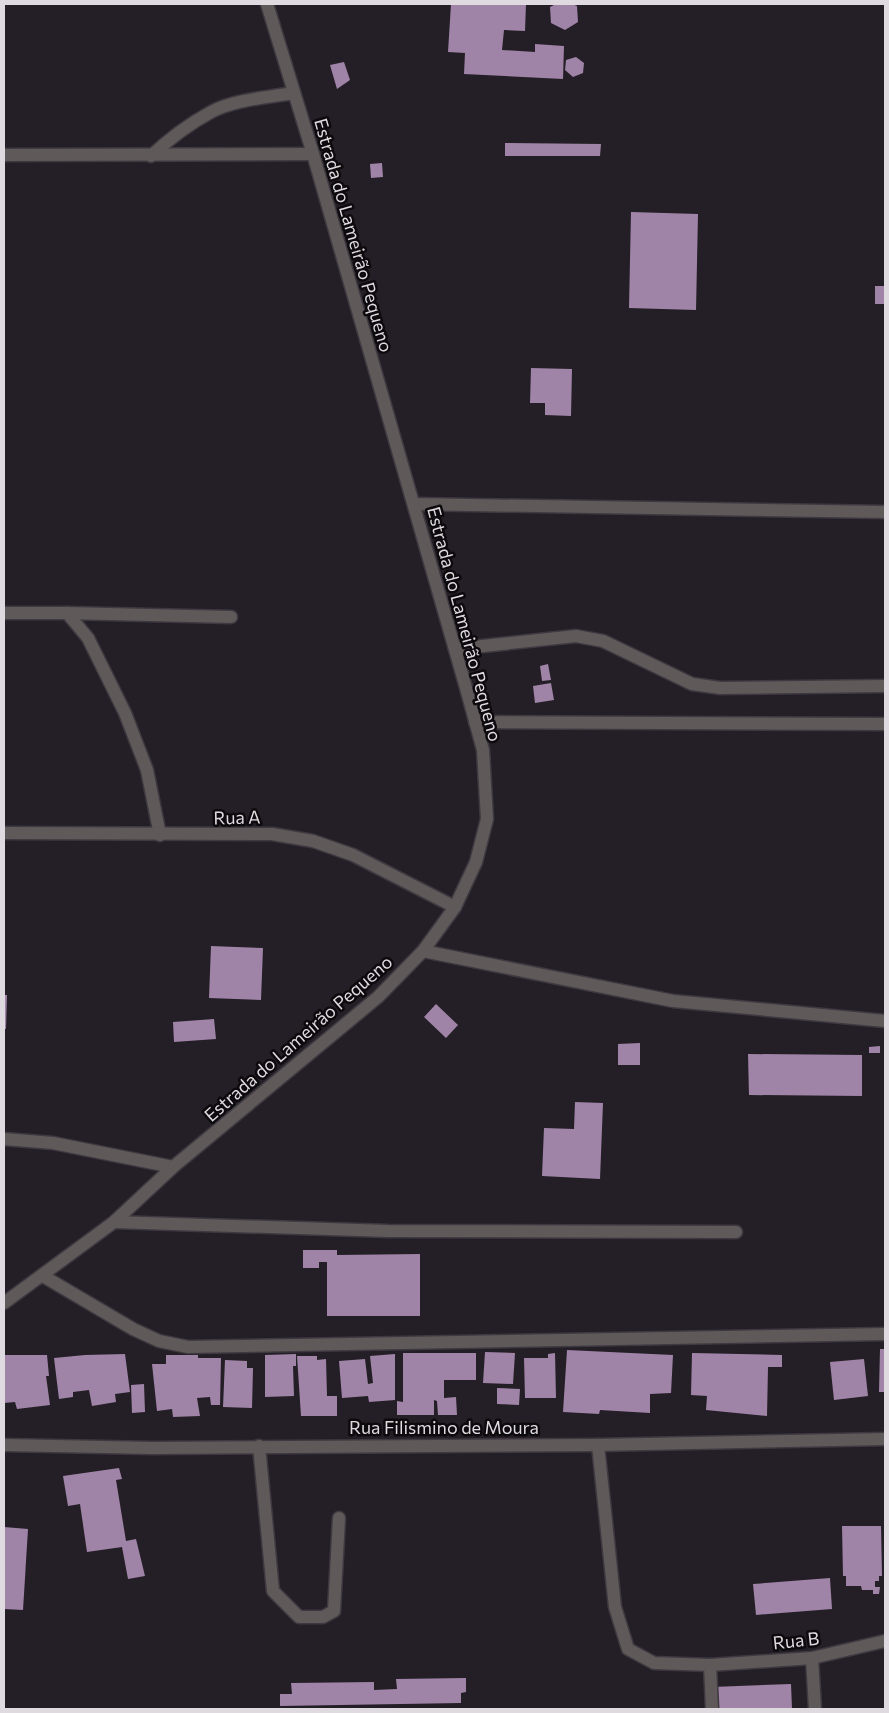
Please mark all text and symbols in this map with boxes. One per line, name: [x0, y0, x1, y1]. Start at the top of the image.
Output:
street label: Estrada do Lameirão Pequeno: [310, 116, 398, 354]
street label: Estrada do Lameirão Pequeno: [423, 504, 507, 744]
street label: Rua A: [213, 806, 261, 828]
street label: Estrada do Lameirão Pequeno: [199, 950, 397, 1126]
street label: Rua Filismino de Moura: [349, 1416, 539, 1438]
street label: Rua B: [772, 1627, 820, 1653]

